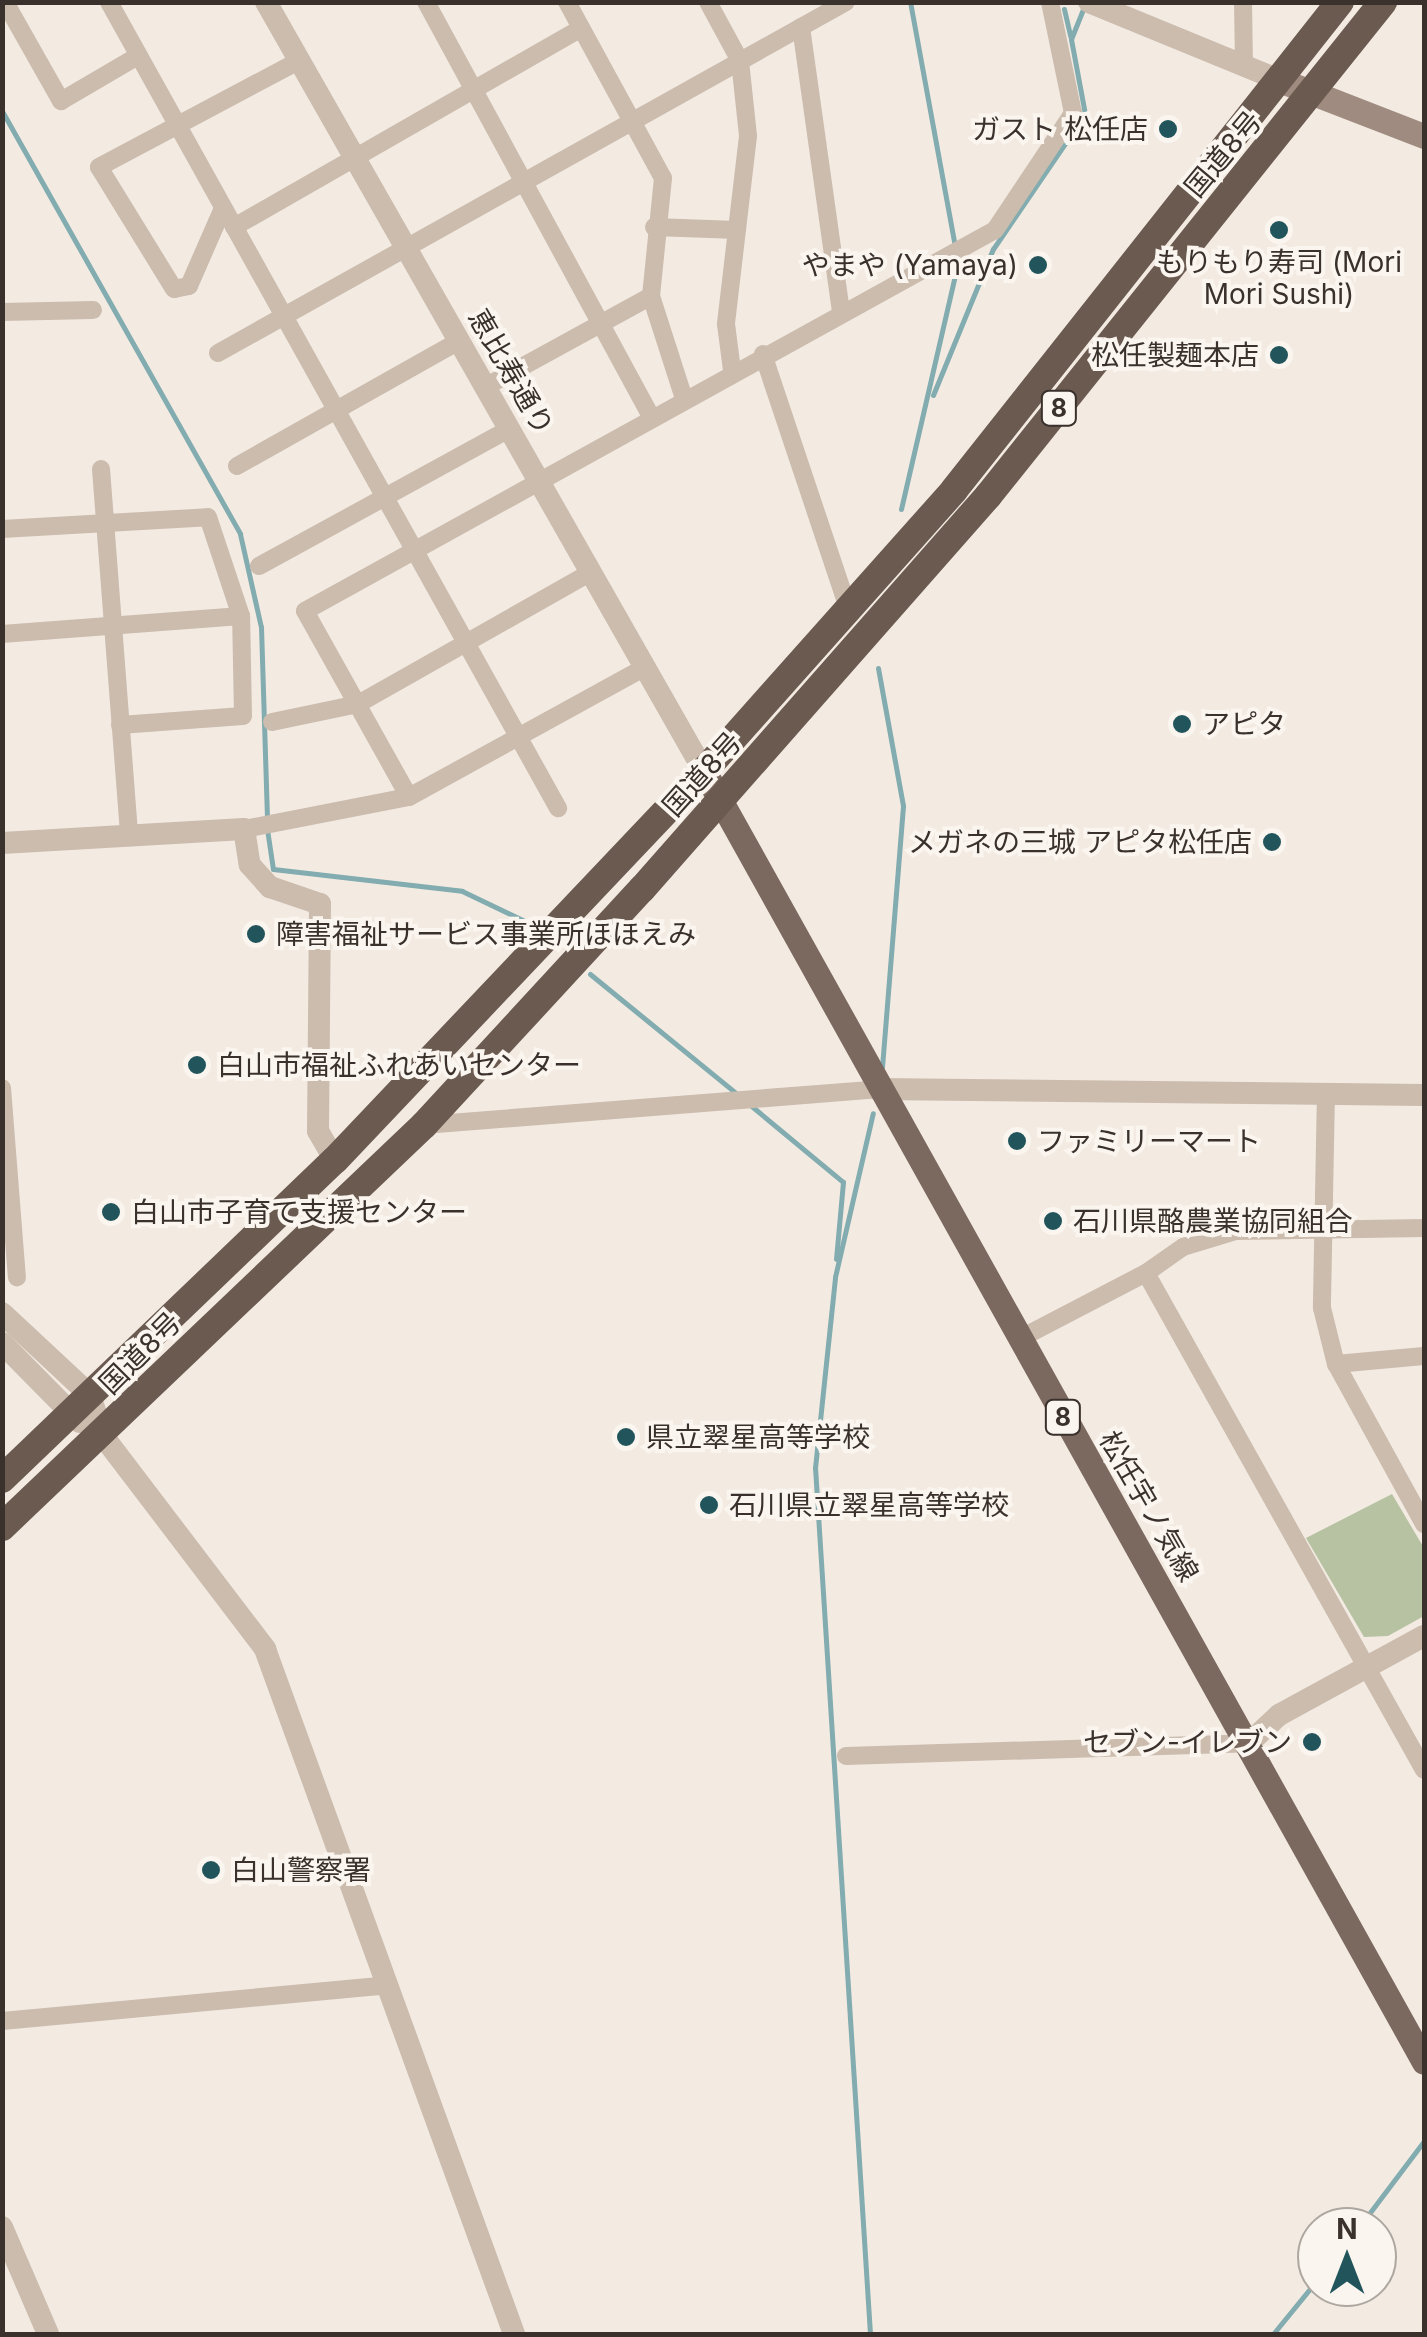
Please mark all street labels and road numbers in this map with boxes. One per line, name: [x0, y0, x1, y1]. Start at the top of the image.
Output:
street label: 国道8号: [1178, 104, 1268, 204]
street label: 恵比寿通り: [461, 303, 561, 441]
road number: 8: [1039, 388, 1079, 428]
street label: 国道8号: [656, 725, 748, 823]
street label: 国道8号: [92, 1305, 188, 1401]
road number: 8: [1043, 1397, 1083, 1437]
street label: 松任宇ノ気線: [1092, 1425, 1206, 1587]

